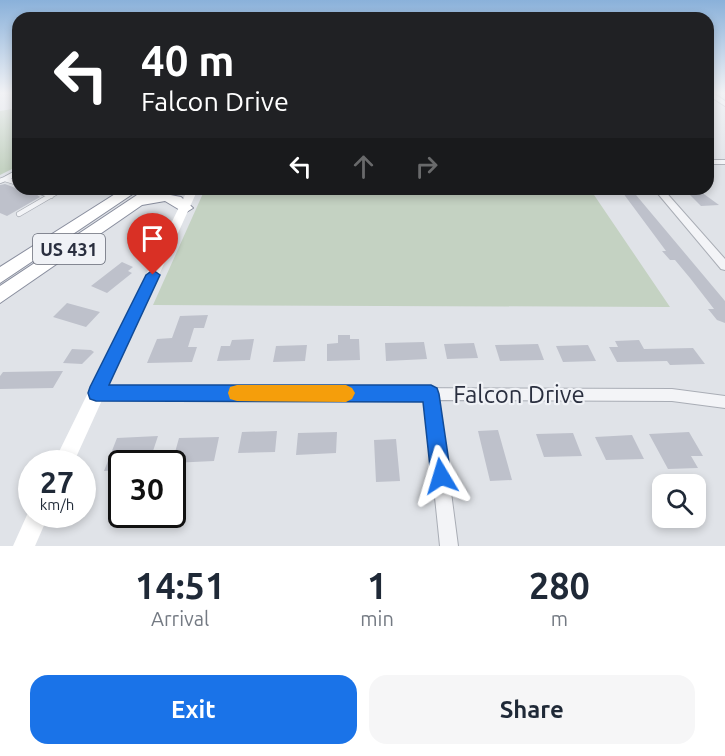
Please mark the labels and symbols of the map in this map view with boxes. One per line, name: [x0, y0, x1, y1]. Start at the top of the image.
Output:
pin: [127, 213, 178, 275]
road number: US 431: [33, 234, 105, 264]
street label: Falcon Drive: [453, 381, 585, 408]
position arrow: [409, 444, 473, 508]
speed limit sign: 30: [108, 450, 186, 528]

